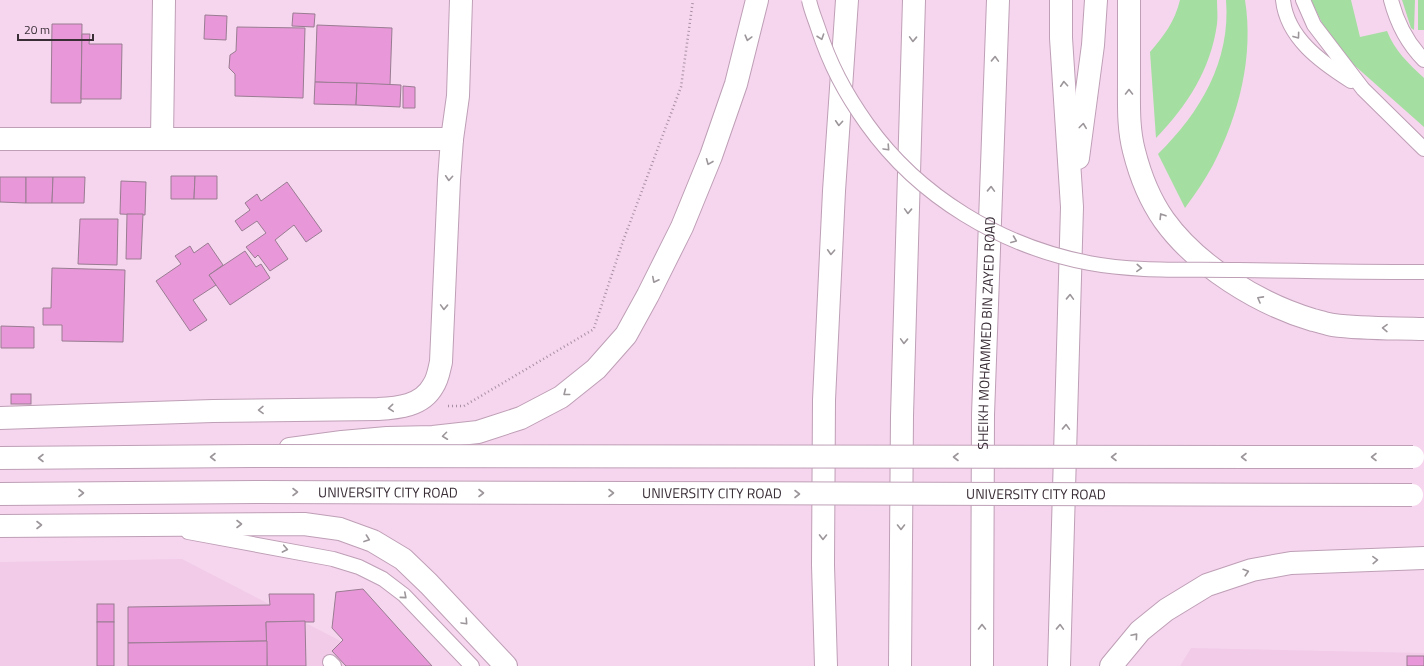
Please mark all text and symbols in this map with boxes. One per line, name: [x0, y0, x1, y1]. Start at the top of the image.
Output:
scale bar: [18, 16, 93, 42]
text: 20 m: [24, 20, 50, 39]
one-way arrow: [1293, 31, 1300, 38]
one-way arrow: [816, 34, 824, 41]
one-way arrow: [744, 35, 752, 41]
one-way arrow: [908, 36, 917, 42]
one-way arrow: [991, 56, 1000, 62]
one-way arrow: [1060, 81, 1069, 87]
one-way arrow: [1125, 89, 1133, 95]
one-way arrow: [834, 120, 843, 126]
one-way arrow: [1078, 123, 1087, 129]
one-way arrow: [882, 143, 889, 151]
one-way arrow: [706, 157, 714, 165]
one-way arrow: [445, 175, 454, 181]
one-way arrow: [987, 186, 995, 192]
one-way arrow: [903, 208, 912, 214]
one-way arrow: [1159, 213, 1166, 220]
street label: SHEIKH MOHAMMED BIN ZAYED ROAD: [972, 216, 1000, 450]
one-way arrow: [1010, 235, 1017, 243]
one-way arrow: [827, 249, 835, 255]
one-way arrow: [1136, 264, 1142, 273]
one-way arrow: [652, 276, 660, 284]
one-way arrow: [1065, 294, 1074, 300]
one-way arrow: [1257, 296, 1264, 303]
one-way arrow: [439, 304, 448, 310]
one-way arrow: [1382, 324, 1388, 332]
one-way arrow: [900, 338, 908, 344]
one-way arrow: [563, 389, 570, 396]
one-way arrow: [388, 403, 394, 412]
one-way arrow: [258, 406, 264, 414]
one-way arrow: [1062, 424, 1070, 430]
one-way arrow: [442, 431, 448, 440]
one-way arrow: [210, 453, 216, 461]
one-way arrow: [953, 453, 959, 461]
one-way arrow: [1111, 453, 1117, 461]
one-way arrow: [1241, 453, 1247, 461]
one-way arrow: [1371, 453, 1377, 461]
one-way arrow: [38, 454, 44, 462]
street label: UNIVERSITY CITY ROAD: [318, 481, 458, 503]
street label: UNIVERSITY CITY ROAD: [642, 482, 782, 503]
street label: UNIVERSITY CITY ROAD: [966, 483, 1106, 504]
one-way arrow: [292, 488, 298, 496]
one-way arrow: [78, 489, 84, 497]
one-way arrow: [478, 489, 484, 497]
one-way arrow: [608, 489, 614, 497]
one-way arrow: [794, 490, 800, 498]
one-way arrow: [236, 520, 242, 528]
one-way arrow: [36, 521, 42, 529]
one-way arrow: [897, 524, 905, 530]
one-way arrow: [363, 534, 370, 543]
one-way arrow: [819, 534, 827, 540]
one-way arrow: [282, 545, 288, 553]
one-way arrow: [1372, 555, 1378, 564]
one-way arrow: [1243, 568, 1250, 577]
one-way arrow: [400, 591, 407, 598]
one-way arrow: [460, 617, 468, 625]
one-way arrow: [978, 624, 986, 630]
one-way arrow: [1056, 624, 1065, 630]
one-way arrow: [1131, 633, 1138, 641]

